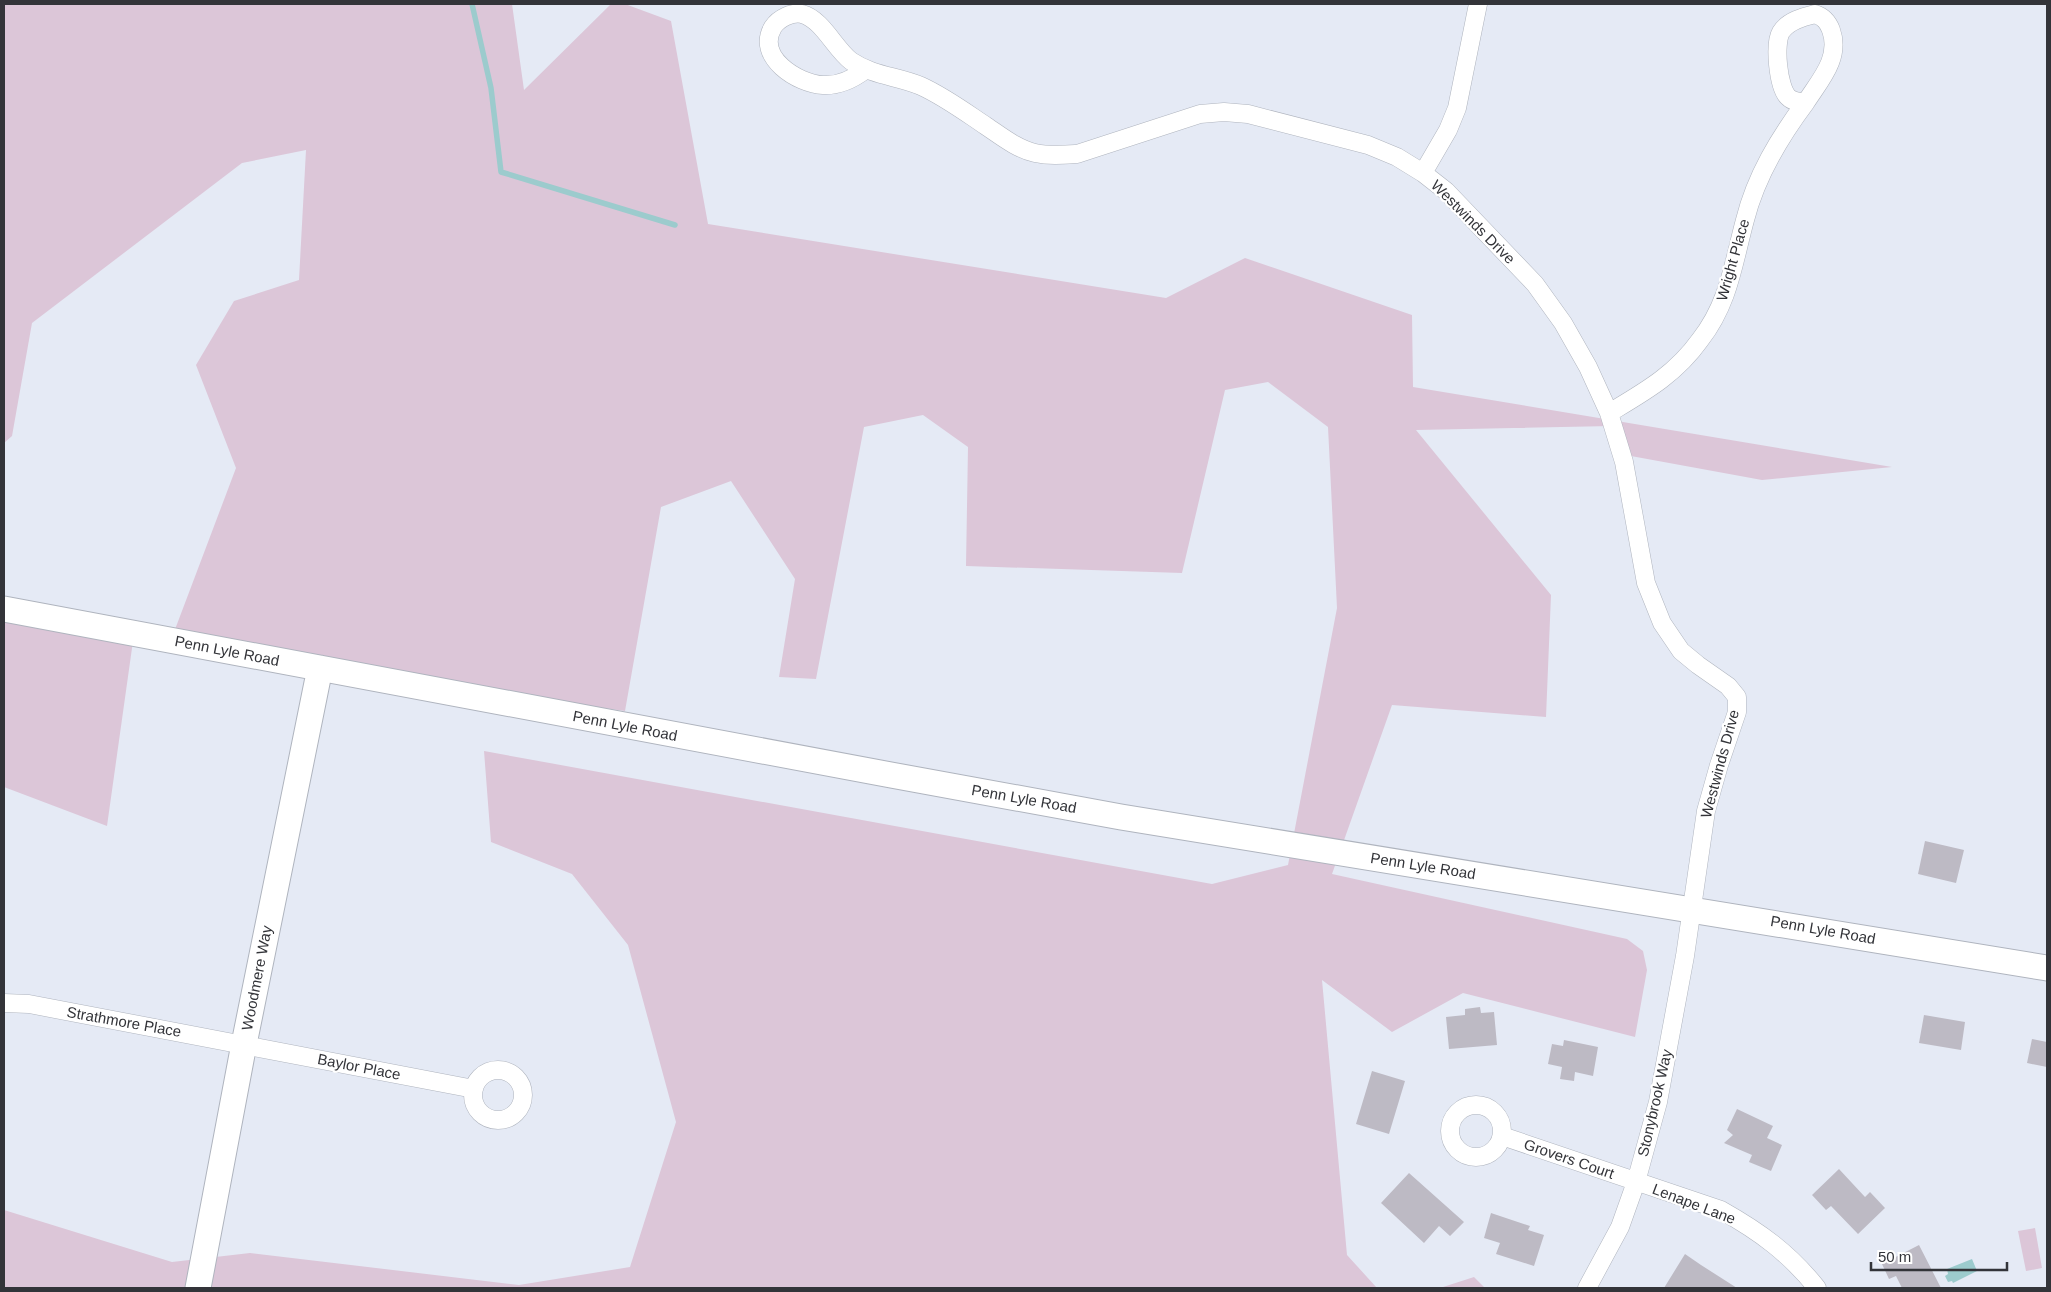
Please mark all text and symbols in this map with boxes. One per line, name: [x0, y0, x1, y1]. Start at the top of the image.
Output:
street label: Westwinds Drive: [1428, 176, 1519, 267]
street label: Wright Place: [1713, 217, 1752, 303]
street label: Penn Lyle Road: [173, 632, 281, 669]
street label: Penn Lyle Road: [571, 707, 679, 744]
street label: Westwinds Drive: [1697, 708, 1742, 820]
street label: Penn Lyle Road: [970, 781, 1078, 816]
street label: Penn Lyle Road: [1369, 849, 1477, 882]
street label: Penn Lyle Road: [1769, 912, 1877, 947]
street label: Woodmere Way: [238, 923, 275, 1032]
street label: Strathmore Place: [66, 1003, 183, 1040]
street label: Stonybrook Way: [1634, 1047, 1675, 1158]
street label: Baylor Place: [316, 1050, 402, 1083]
street label: Grovers Court: [1522, 1135, 1617, 1182]
street label: Lenape Lane: [1650, 1180, 1738, 1227]
scale bar: [1871, 1240, 2007, 1272]
text: 50 m: [1878, 1248, 1911, 1265]

